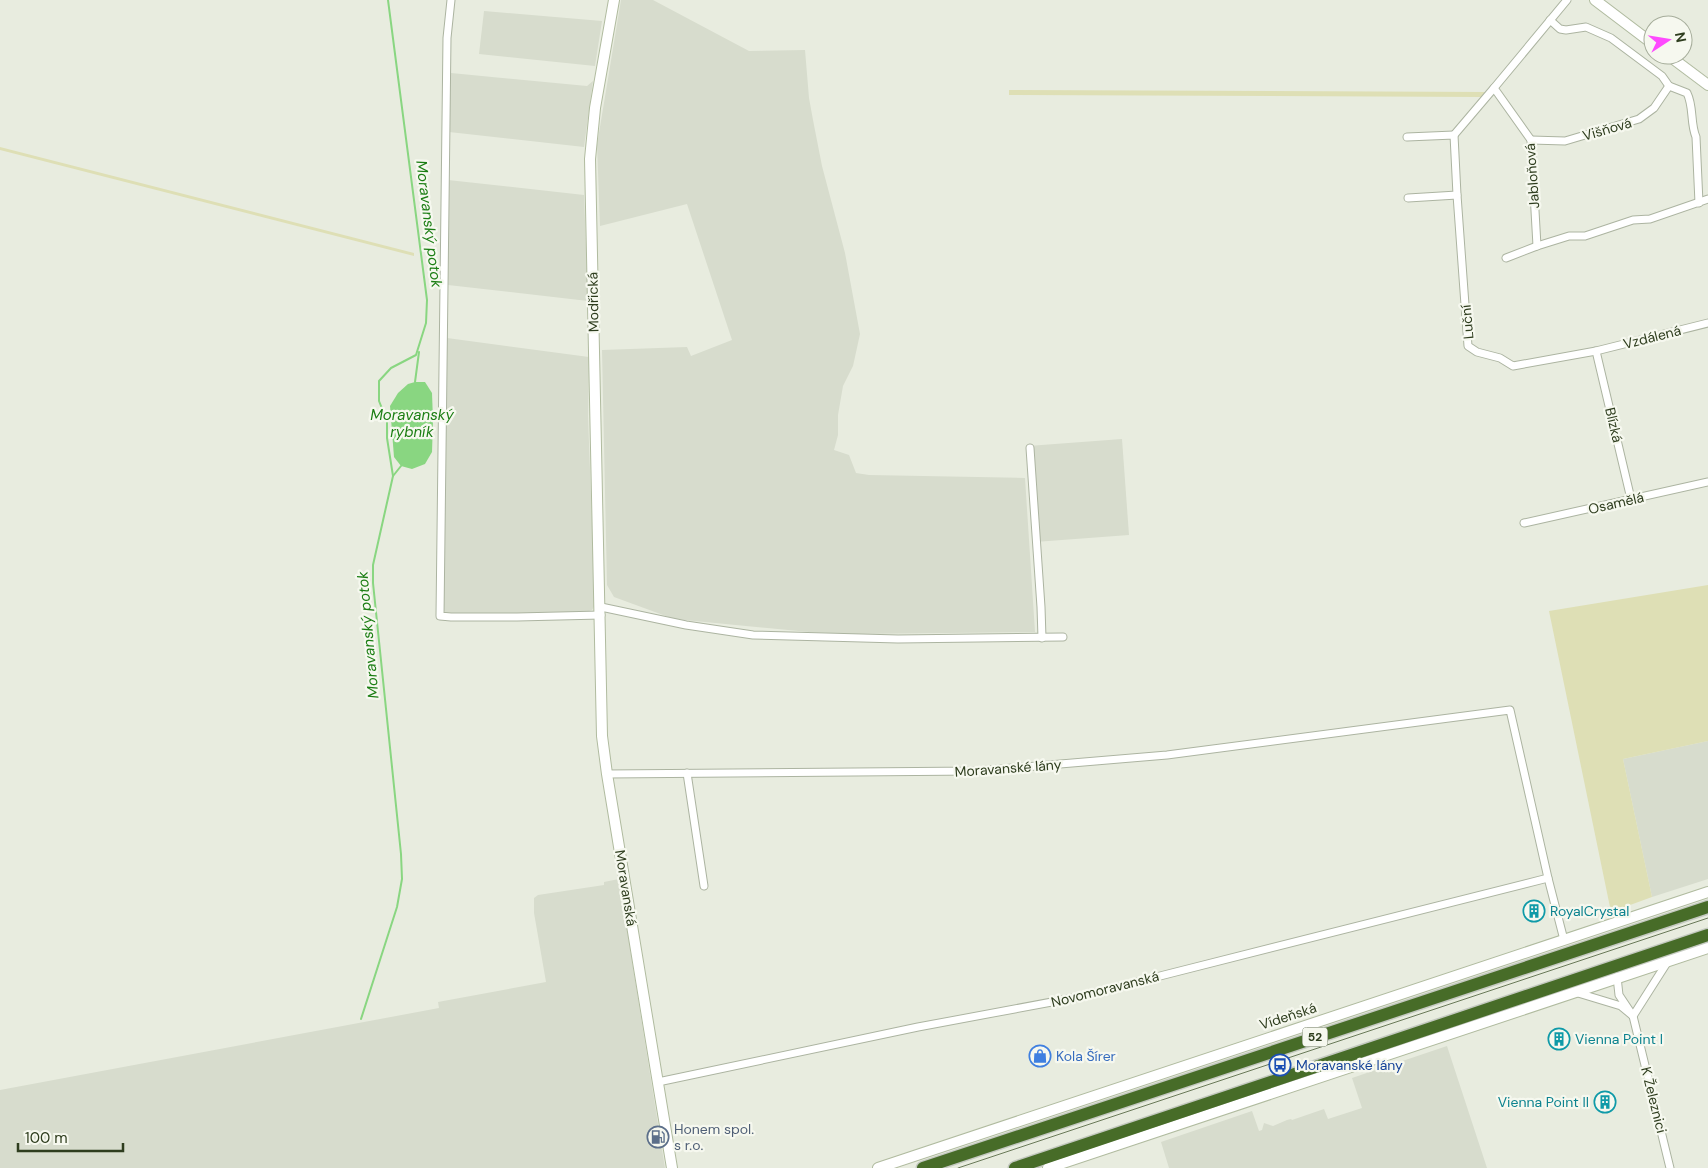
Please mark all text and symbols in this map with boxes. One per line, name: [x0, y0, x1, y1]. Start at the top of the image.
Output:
north arrow: [1643, 15, 1693, 65]
text: N: [1671, 30, 1691, 44]
street label: Višňová: [1580, 113, 1634, 145]
street label: Jabloňová: [1521, 143, 1543, 209]
water label: Moravanský potok: [411, 159, 447, 289]
street label: Modřická: [583, 272, 603, 332]
street label: Luční: [1456, 303, 1477, 340]
street label: Vzdálená: [1621, 321, 1683, 353]
water label: Moravanský rybník: [370, 405, 454, 442]
street label: Blízká: [1601, 406, 1627, 444]
street label: Osamělá: [1586, 488, 1646, 518]
water label: Moravanský potok: [352, 570, 384, 700]
street label: Moravanské lány: [954, 755, 1062, 781]
street label: Moravanská: [611, 849, 641, 927]
building icon: RoyalCrystal: [1522, 899, 1546, 923]
place label: RoyalCrystal: [1550, 902, 1629, 920]
street label: Novomoravanská: [1049, 967, 1161, 1011]
street label: Vídeňská: [1257, 998, 1319, 1034]
building icon: Vienna Point I: [1547, 1027, 1571, 1051]
road number: 52: [1302, 1028, 1328, 1046]
place label: Vienna Point I: [1575, 1030, 1663, 1048]
shop icon: Kola Šírer: [1028, 1044, 1052, 1068]
place label: Kola Šírer: [1056, 1047, 1116, 1065]
bus stop icon: Moravanské lány: [1268, 1053, 1292, 1077]
place label: Moravanské lány: [1296, 1056, 1403, 1074]
street label: K Železnici: [1637, 1065, 1671, 1135]
building icon: Vienna Point II: [1593, 1090, 1617, 1114]
place label: Vienna Point II: [1498, 1093, 1589, 1111]
scale bar: [18, 1120, 122, 1152]
place label: Honem spol. s r.o.: [674, 1120, 754, 1154]
fuel station icon: Honem spol. s r.o.: [646, 1125, 670, 1149]
text: 100 m: [25, 1128, 68, 1148]

